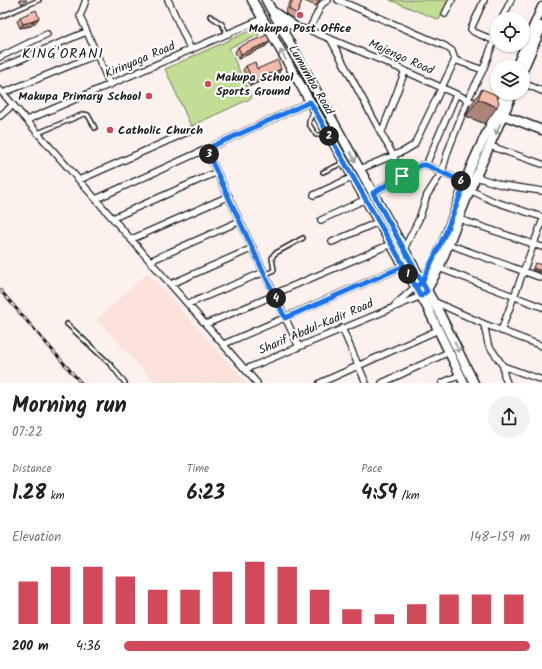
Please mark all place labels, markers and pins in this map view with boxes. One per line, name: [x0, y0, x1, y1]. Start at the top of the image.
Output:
marker: Makupa Post Office: [295, 10, 305, 20]
place label: Makupa Post Office: [249, 19, 351, 38]
place label: Makupa School Sports Ground: [216, 68, 294, 101]
marker: Makupa School Sports Ground: [203, 79, 213, 89]
place label: Makupa Primary School: [18, 87, 142, 106]
marker: Makupa Primary School: [144, 91, 154, 101]
place label: Catholic Church: [118, 121, 203, 140]
marker: Catholic Church: [105, 125, 115, 135]
pin: 2: [319, 126, 339, 146]
pin: 3: [199, 144, 219, 164]
pin: [385, 159, 419, 193]
pin: 6: [451, 171, 471, 191]
pin: 1: [398, 264, 418, 284]
pin: 4: [266, 288, 286, 308]

